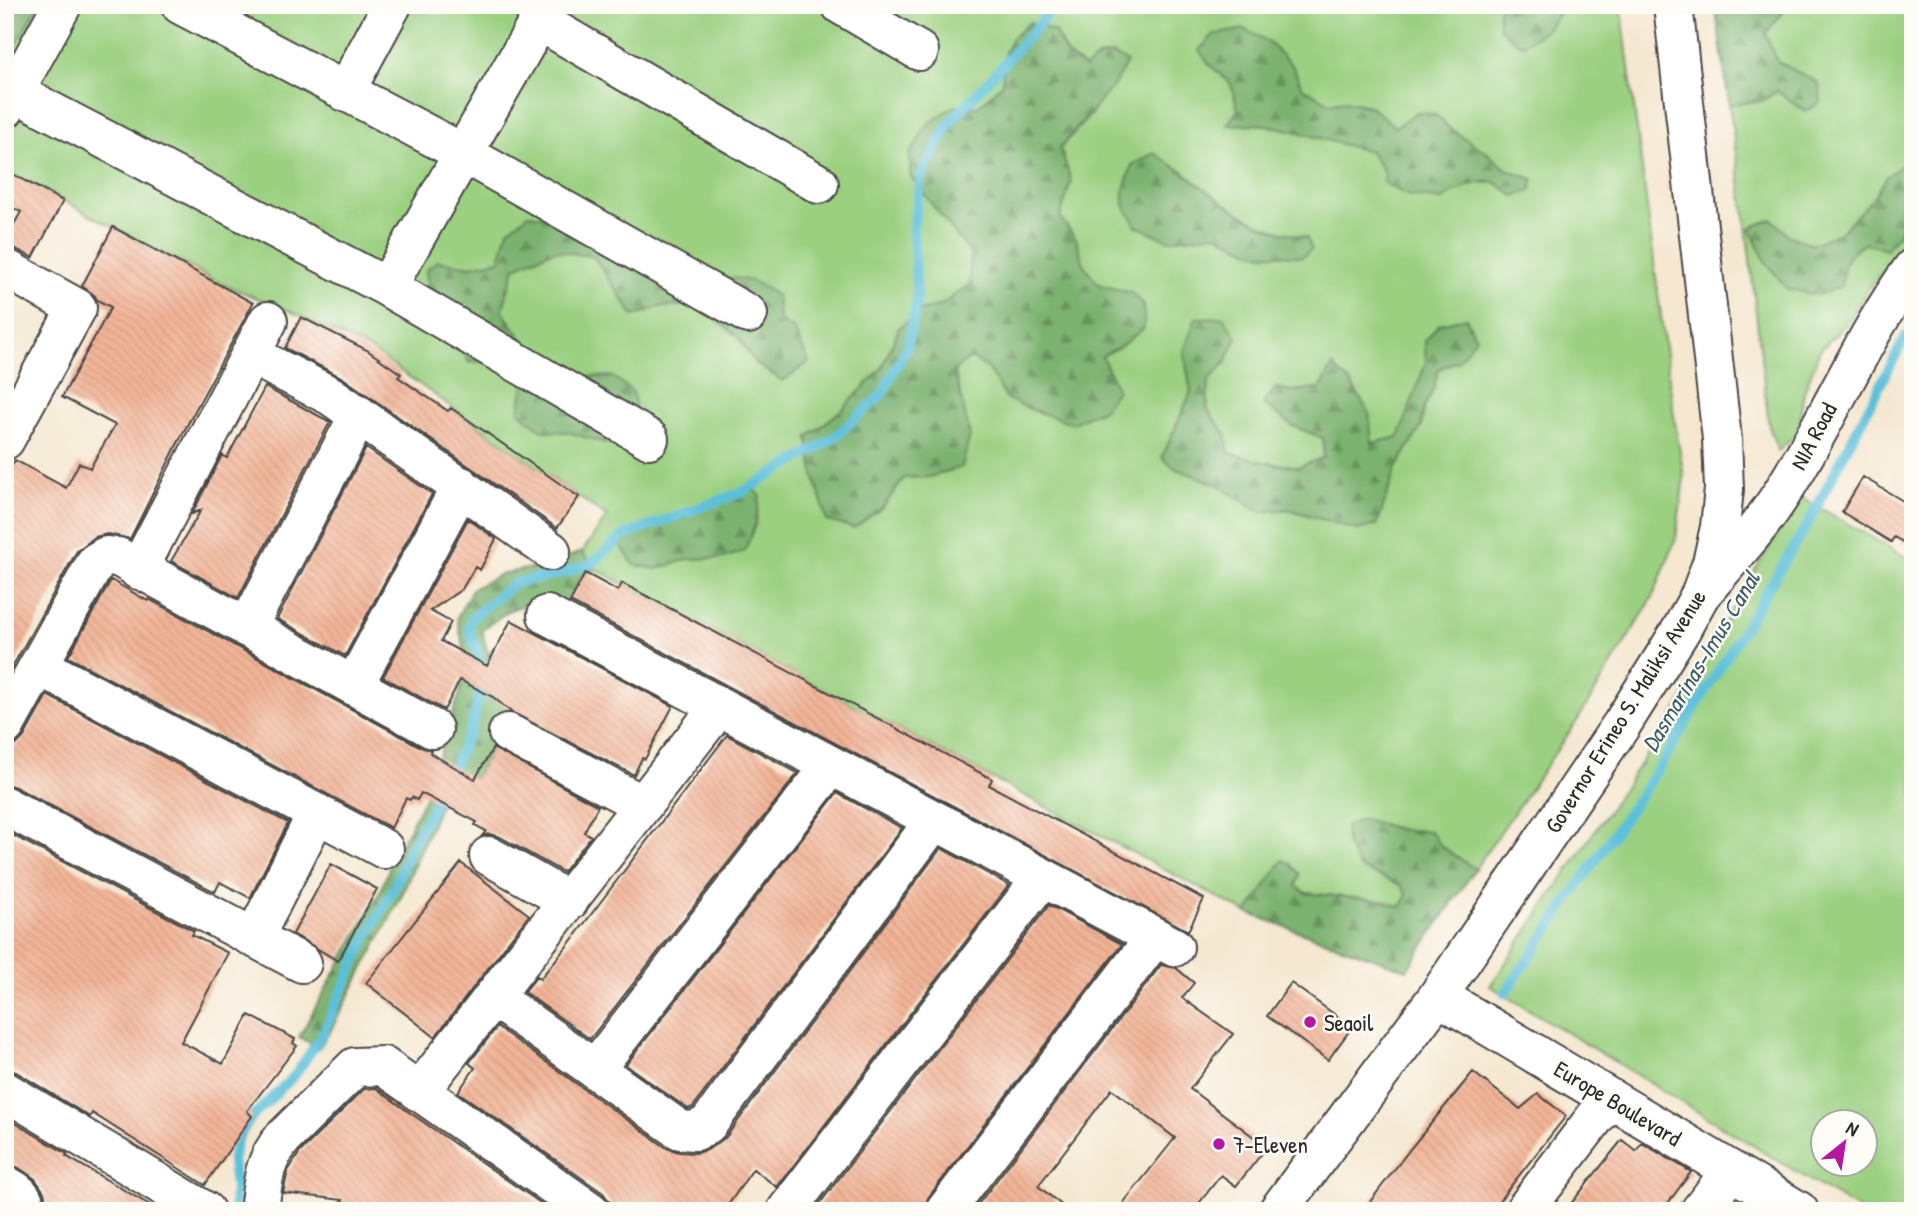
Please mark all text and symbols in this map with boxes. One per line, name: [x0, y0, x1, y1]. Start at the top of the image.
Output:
street label: NIA Road: [1782, 397, 1844, 475]
water label: Dasmarinas-Imus Canal: [1633, 563, 1767, 757]
street label: Governor Erineo S. Maliksi Avenue: [1537, 583, 1713, 839]
place label: Seaoil: [1324, 1007, 1374, 1038]
marker: Seaoil: [1302, 1014, 1318, 1030]
street label: Europe Boulevard: [1549, 1053, 1687, 1153]
north arrow: [1810, 1108, 1880, 1178]
text: N: [1842, 1114, 1863, 1142]
place label: 7-Eleven: [1233, 1129, 1308, 1160]
marker: 7-Eleven: [1211, 1136, 1227, 1152]

